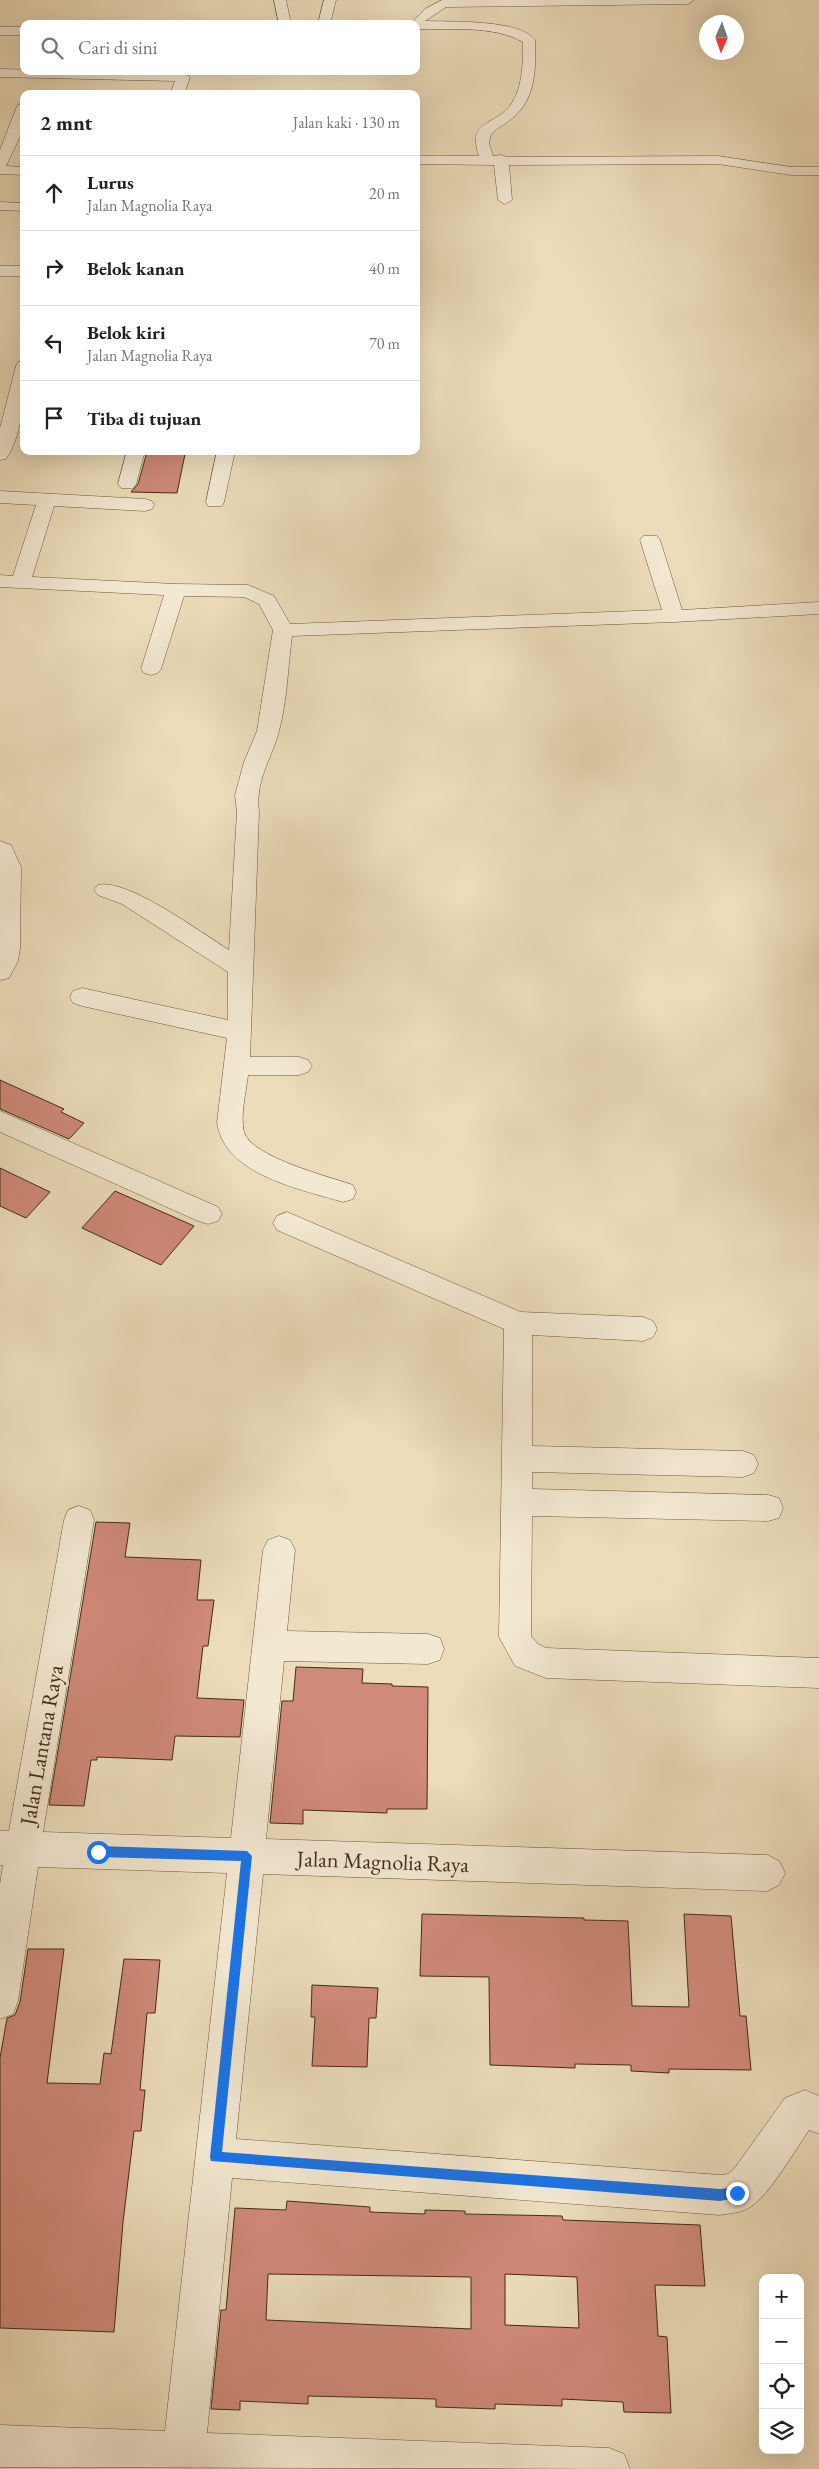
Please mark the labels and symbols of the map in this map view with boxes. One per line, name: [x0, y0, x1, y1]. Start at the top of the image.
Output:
north arrow: [699, 15, 744, 60]
street label: Jalan Lantana Raya: [13, 1662, 70, 1830]
route start: [87, 1841, 110, 1864]
street label: Jalan Magnolia Raya: [294, 1844, 470, 1879]
route end: [726, 2182, 749, 2205]

